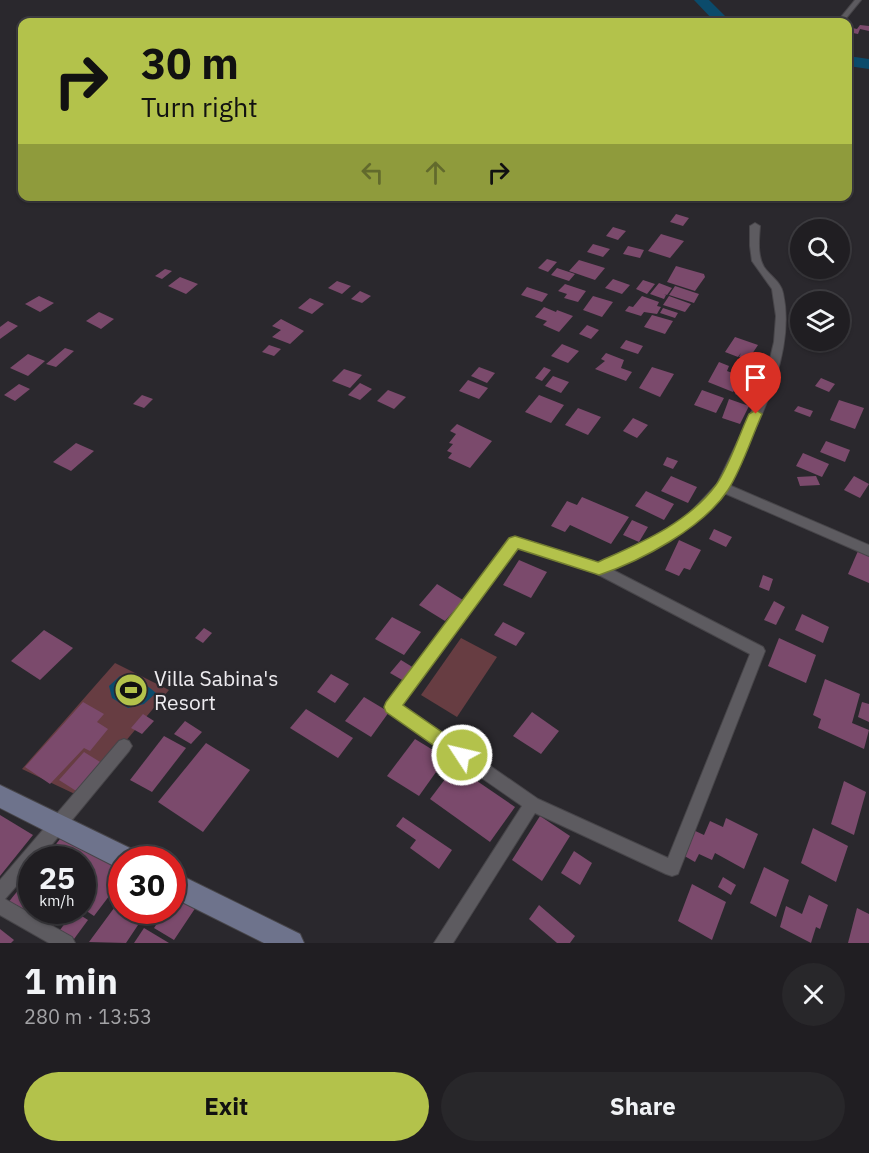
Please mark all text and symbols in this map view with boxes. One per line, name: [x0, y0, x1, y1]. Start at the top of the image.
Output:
text: 30 m: [141, 36, 239, 91]
icon: right: [42, 42, 120, 120]
text: Turn right: [141, 89, 258, 124]
icon: left: [356, 156, 389, 189]
icon: ahead: [419, 156, 452, 189]
icon: right: [482, 156, 515, 189]
map controls: [790, 219, 850, 351]
button: search: [790, 219, 850, 279]
button: layers: [790, 291, 850, 351]
pin: [730, 352, 781, 414]
icon: arrive: [739, 361, 772, 394]
place label: Villa Sabina's Resort: [154, 664, 279, 716]
sports icon: Villa Sabina's Resort: [113, 672, 149, 708]
position arrow: [430, 723, 494, 787]
speed limit sign: 30: [108, 846, 186, 924]
text: 25: [39, 858, 75, 897]
text: km/h: [39, 891, 75, 910]
text: 1 min: [24, 957, 118, 1004]
button: close: [782, 963, 845, 1026]
text: 280 m · 13:53: [24, 1003, 152, 1030]
button: Exit: [24, 1072, 429, 1141]
button: Share: [441, 1072, 845, 1141]

